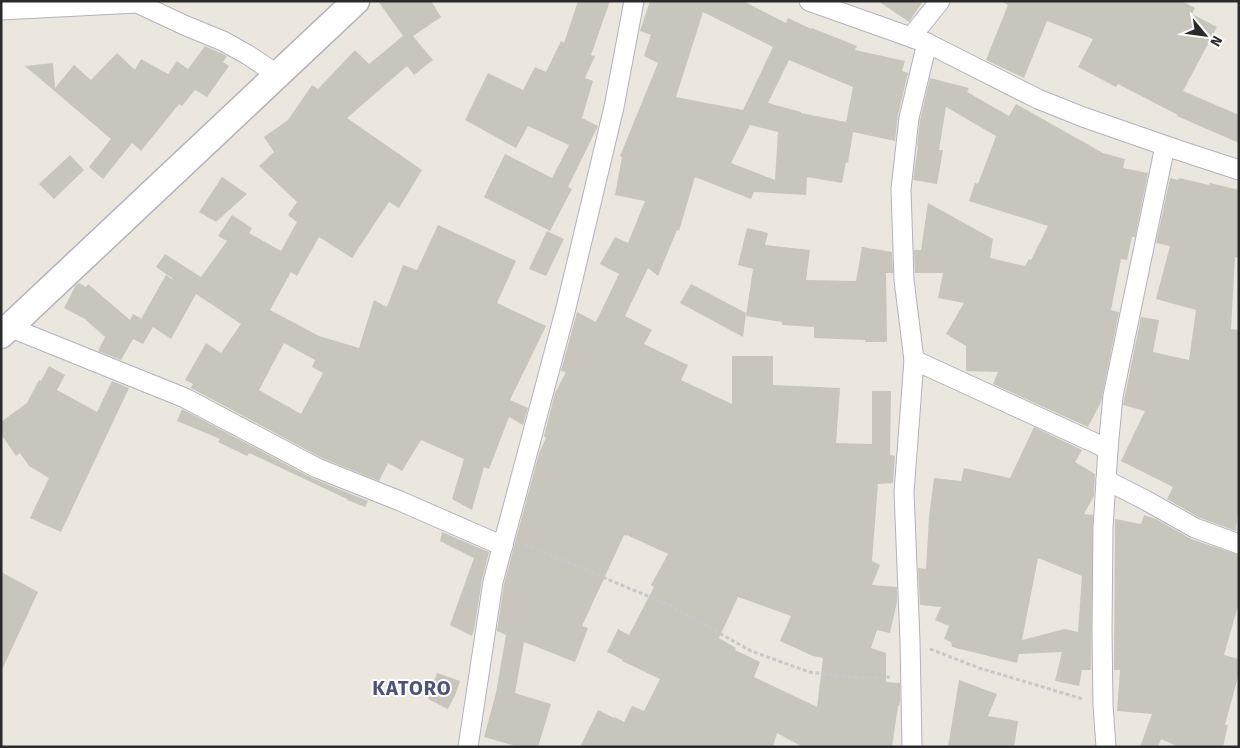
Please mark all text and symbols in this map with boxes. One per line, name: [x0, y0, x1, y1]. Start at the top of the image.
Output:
north arrow: [1180, 10, 1230, 60]
text: N: [1206, 33, 1226, 49]
district label: KATORO: [372, 676, 452, 700]

